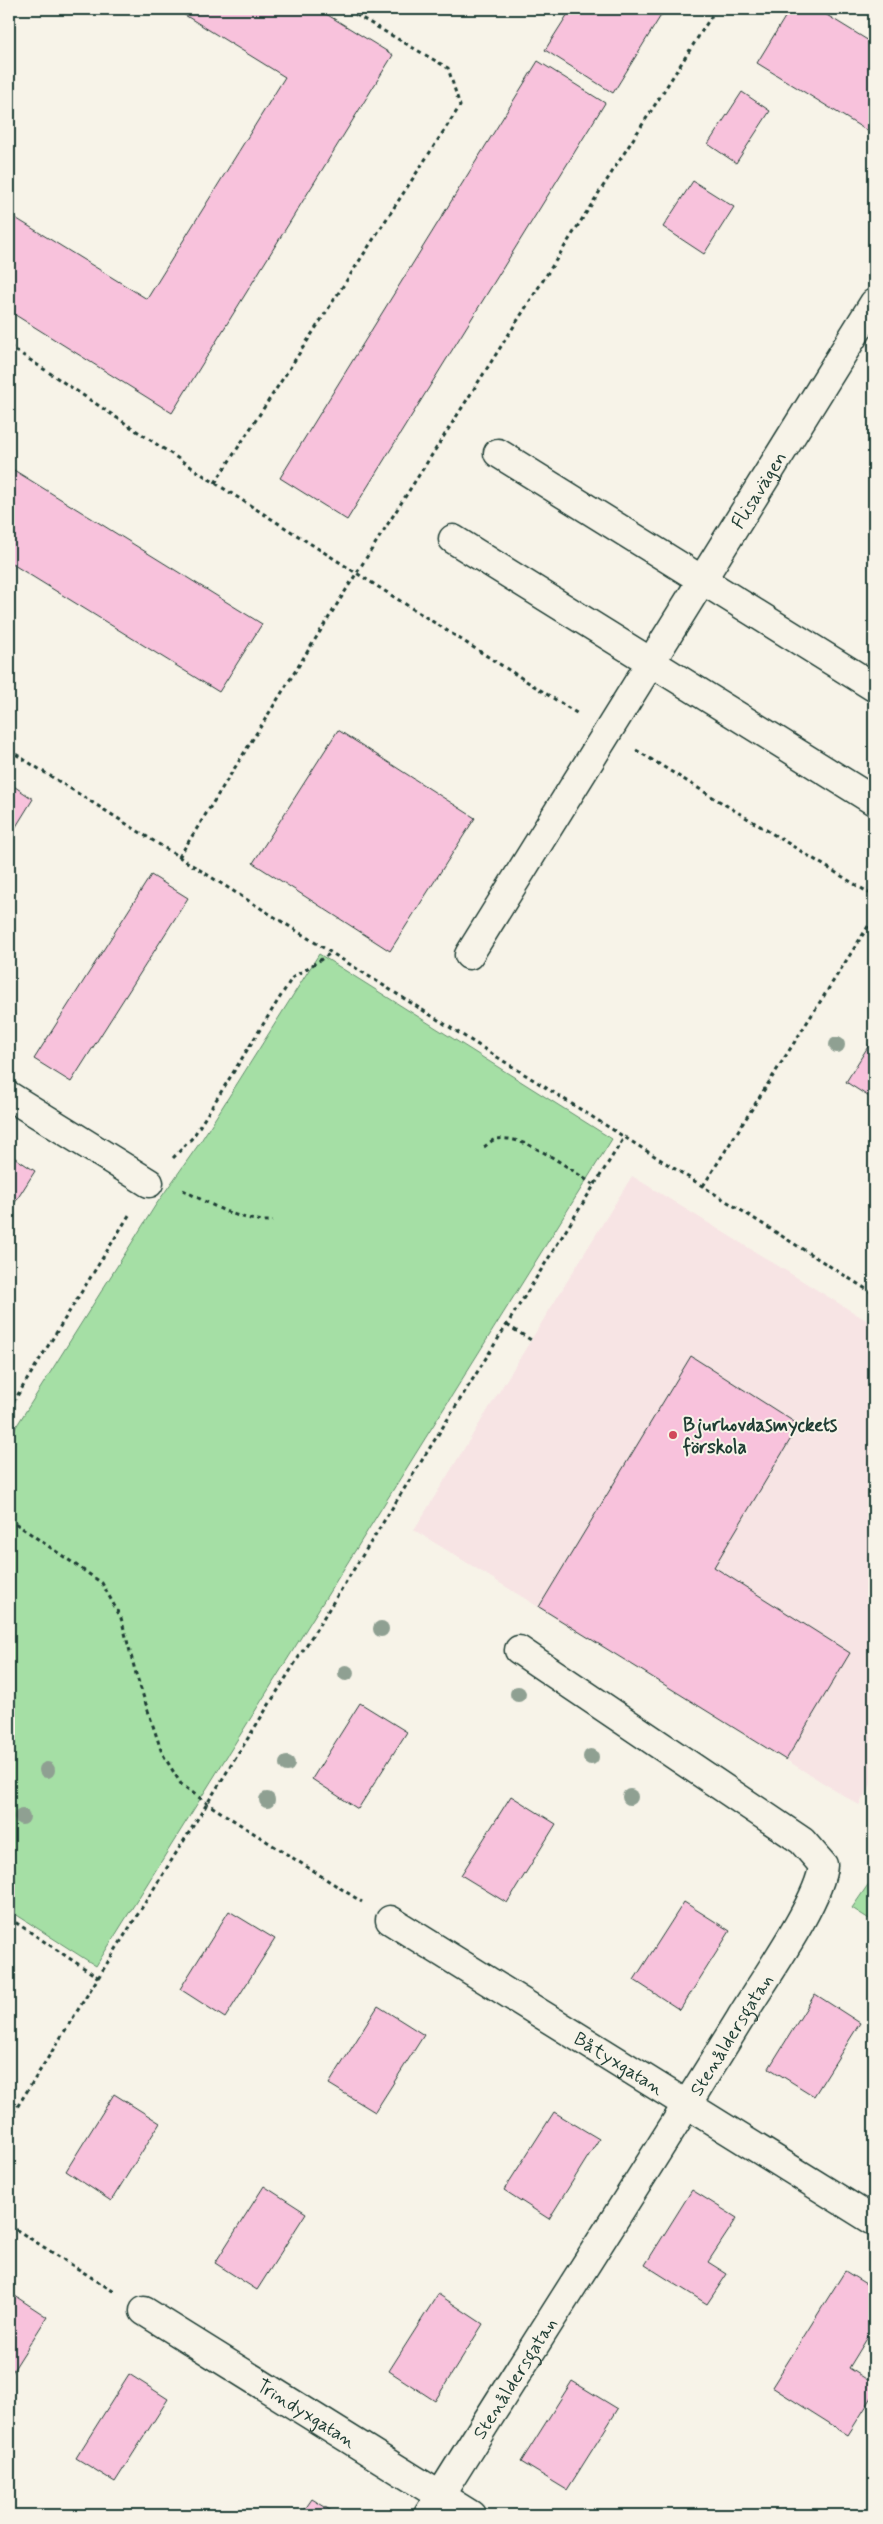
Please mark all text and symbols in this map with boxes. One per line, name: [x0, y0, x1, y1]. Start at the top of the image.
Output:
street label: Flisavägen: [726, 447, 793, 534]
place label: Bjurhovdasmyckets förskola: [682, 1413, 838, 1460]
marker: Bjurhovdasmyckets förskola: [667, 1429, 679, 1441]
street label: Stenåldersgatan: [684, 1970, 779, 2101]
street label: Båtyxgatan: [569, 2027, 668, 2101]
street label: Stenåldersgatan: [468, 2313, 563, 2444]
street label: Trindyxgatan: [252, 2374, 361, 2454]

